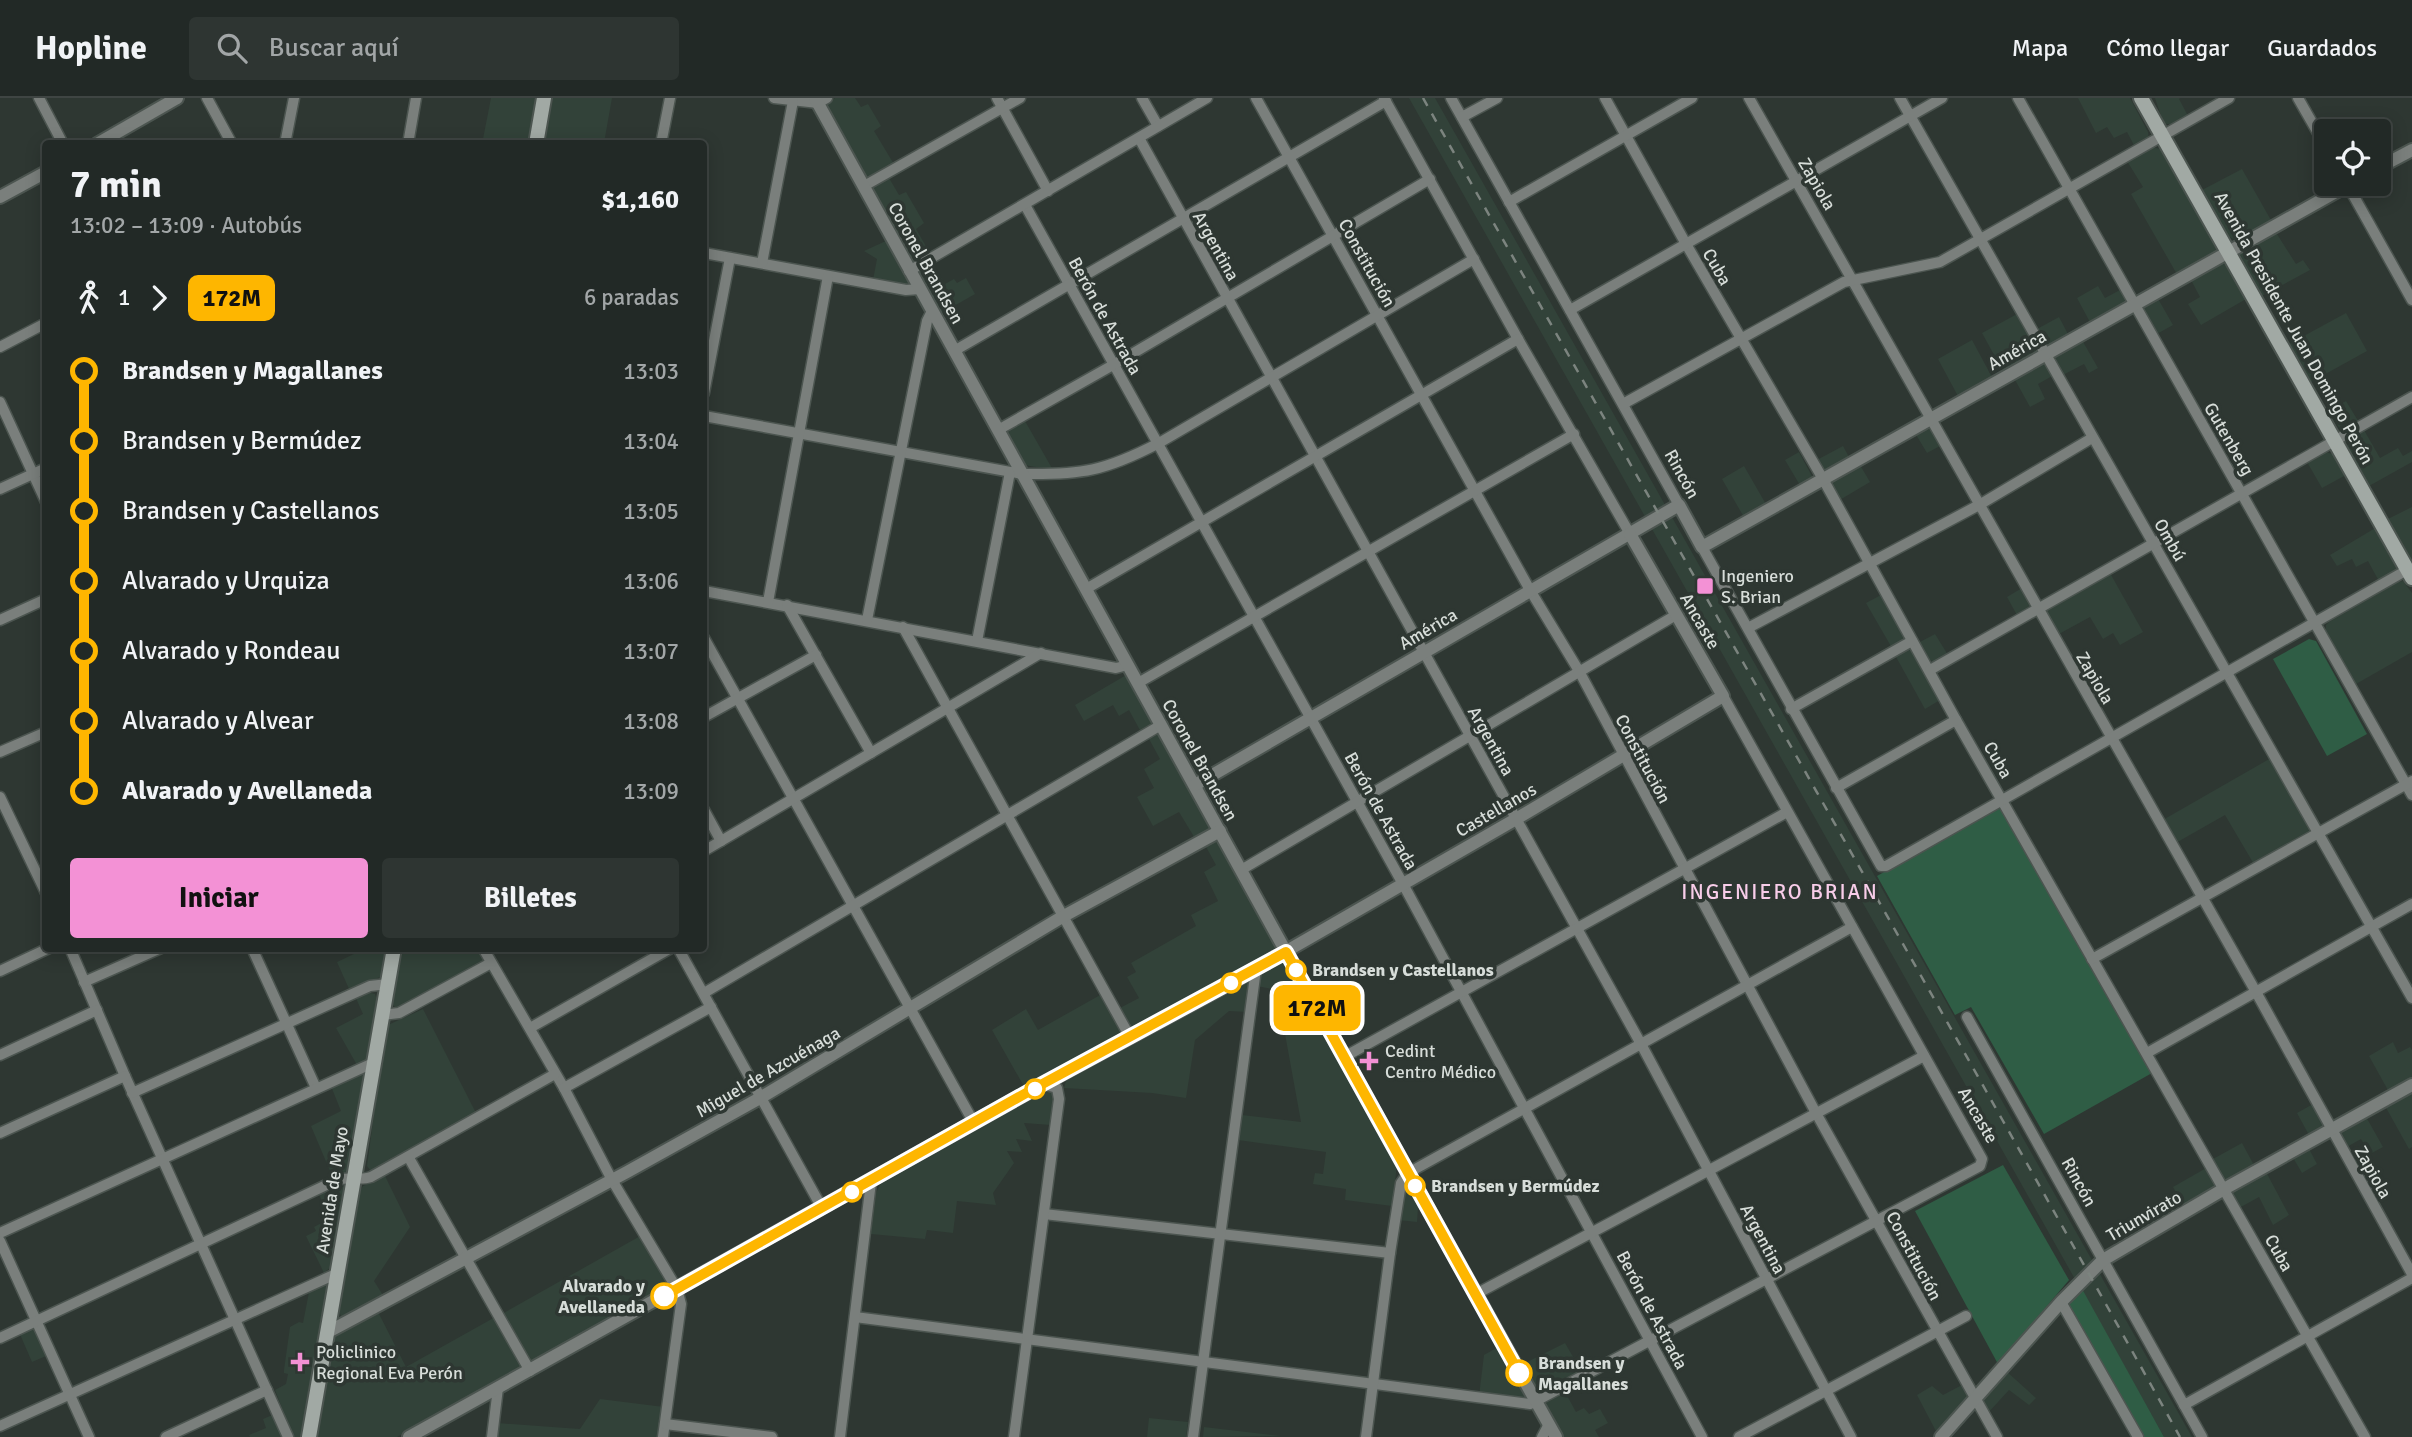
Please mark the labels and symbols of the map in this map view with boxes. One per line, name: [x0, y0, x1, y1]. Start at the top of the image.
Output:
street label: Zapiola: [1793, 154, 1841, 214]
street label: Avenida Presidente Juan Domingo Perón: [2210, 188, 2378, 468]
street label: Coronel Brandsen: [883, 198, 969, 328]
street label: Argentina: [1188, 207, 1244, 285]
street label: Constitución: [1334, 215, 1400, 311]
street label: Cuba: [1698, 245, 1736, 289]
street label: Berón de Astrada: [1064, 253, 1146, 379]
street label: América: [1984, 325, 2050, 375]
street label: Gutenberg: [2199, 398, 2259, 480]
street label: Rincón: [1660, 445, 1704, 503]
street label: Ombú: [2149, 515, 2191, 565]
place label: Ingeniero S. Brian: [1721, 565, 1794, 608]
marker: Ingeniero S. Brian: [1695, 576, 1715, 596]
street label: Ancaste: [1675, 589, 1725, 653]
street label: América: [1395, 604, 1461, 654]
street label: Zapiola: [2071, 648, 2119, 708]
street label: Coronel Brandsen: [1157, 695, 1243, 825]
street label: Argentina: [1463, 702, 1519, 780]
street label: Constitución: [1610, 711, 1676, 807]
street label: Cuba: [1979, 738, 2017, 782]
street label: Berón de Astrada: [1340, 748, 1422, 874]
street label: Castellanos: [1452, 778, 1540, 842]
district label: INGENIERO BRIAN: [1681, 879, 1879, 905]
place label: Brandsen y Castellanos: [1312, 959, 1494, 981]
marker: Brandsen y Castellanos: [1286, 960, 1306, 980]
unlabelled marker: [1221, 973, 1241, 993]
line badge: 172M: [1268, 985, 1366, 1031]
street label: Miguel de Azcuénaga: [692, 1022, 844, 1122]
place label: Cedint Centro Médico: [1385, 1040, 1496, 1083]
marker: Cedint Centro Médico: [1359, 1051, 1379, 1071]
unlabelled marker: [1025, 1079, 1045, 1099]
street label: Ancaste: [1953, 1083, 2003, 1147]
street label: Avenida de Mayo: [311, 1125, 353, 1255]
street label: Zapiola: [2350, 1142, 2396, 1202]
street label: Rincón: [2057, 1153, 2101, 1211]
place label: Brandsen y Bermúdez: [1431, 1175, 1600, 1197]
marker: Brandsen y Bermúdez: [1405, 1176, 1425, 1196]
unlabelled marker: [842, 1182, 862, 1202]
street label: Triunvirato: [2103, 1186, 2185, 1246]
street label: Argentina: [1735, 1200, 1791, 1278]
street label: Constitución: [1881, 1208, 1947, 1304]
street label: Cuba: [2260, 1231, 2298, 1275]
street label: Berón de Astrada: [1611, 1247, 1693, 1373]
place label: Alvarado y Avellaneda: [558, 1275, 645, 1318]
marker: Alvarado y Avellaneda: [651, 1283, 677, 1309]
place label: Policlinico Regional Eva Perón: [316, 1341, 463, 1384]
marker: Policlinico Regional Eva Perón: [290, 1352, 310, 1372]
place label: Brandsen y Magallanes: [1538, 1352, 1628, 1395]
marker: Brandsen y Magallanes: [1506, 1360, 1532, 1386]

